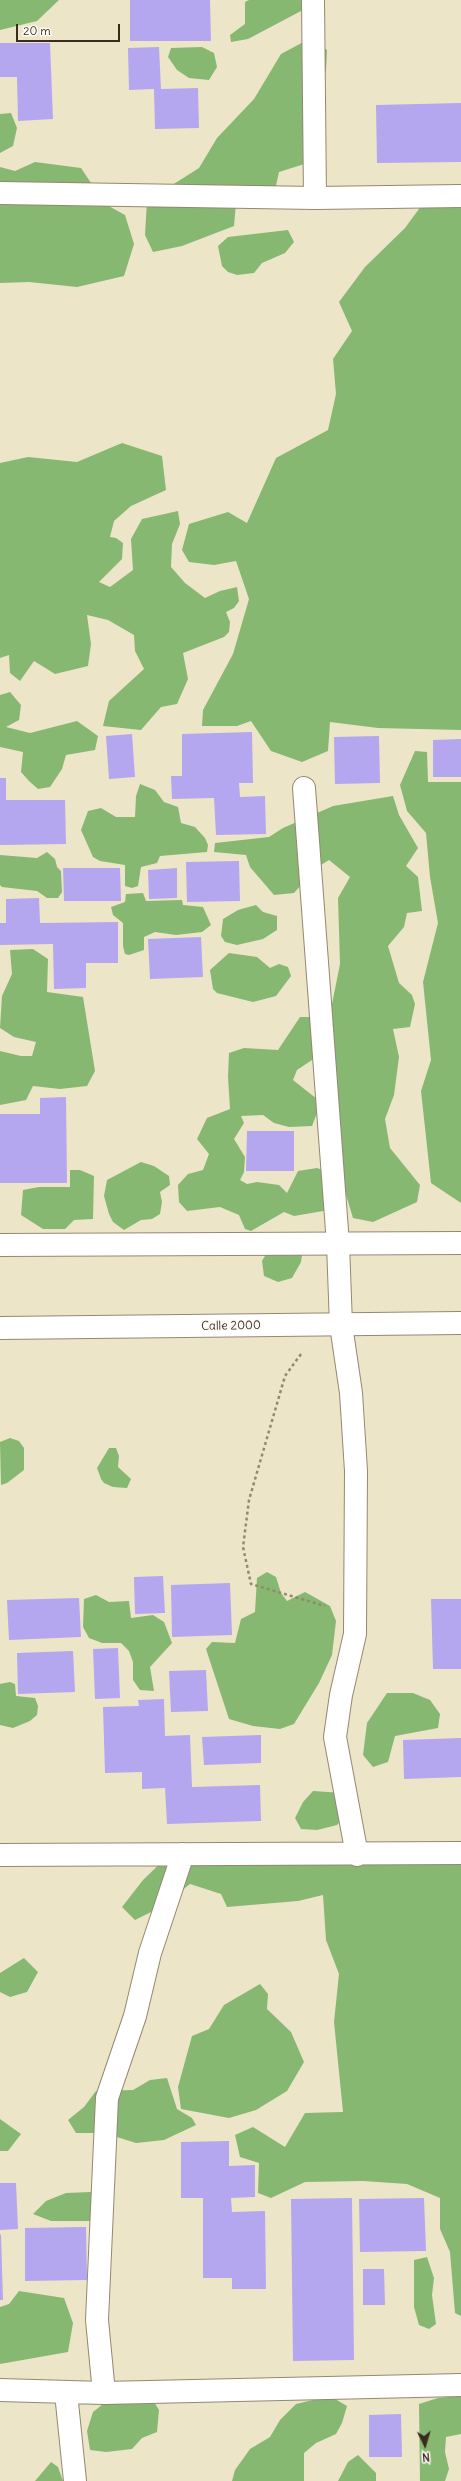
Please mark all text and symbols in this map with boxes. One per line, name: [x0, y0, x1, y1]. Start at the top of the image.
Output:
scale bar: [18, 16, 122, 42]
text: 20 m: [23, 23, 51, 38]
street label: Calle 2000: [201, 1318, 261, 1334]
north arrow: [405, 2425, 445, 2465]
text: N: [422, 2450, 430, 2464]

